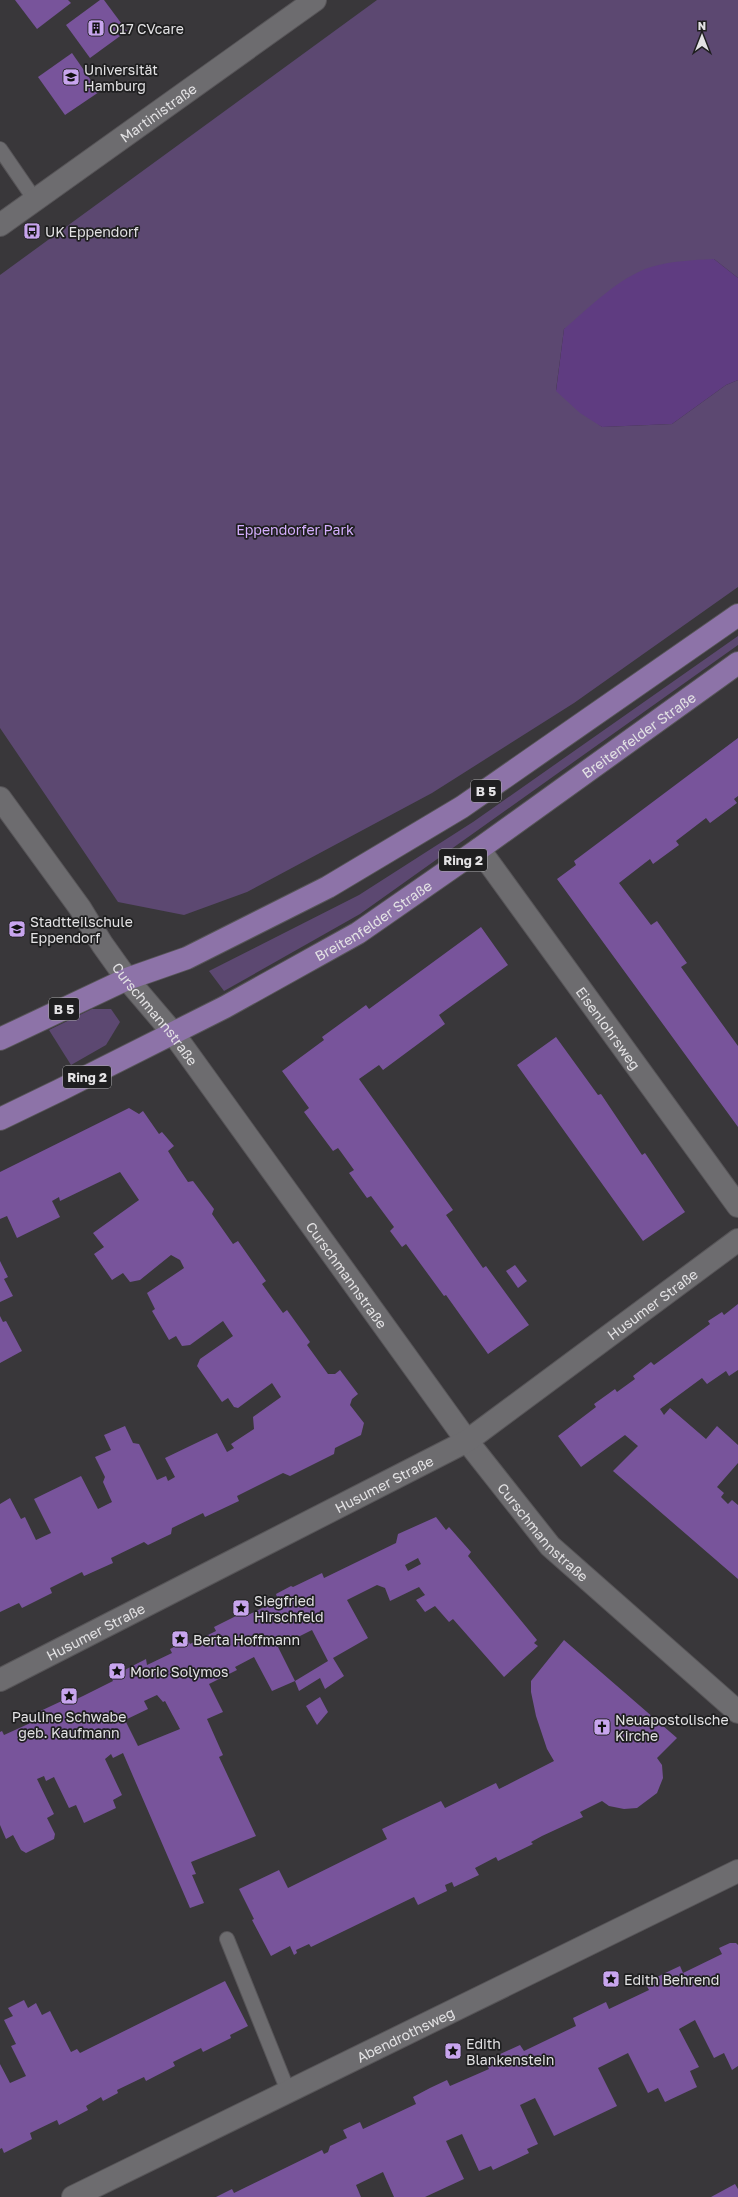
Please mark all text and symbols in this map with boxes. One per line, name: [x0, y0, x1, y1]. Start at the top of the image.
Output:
north arrow: [682, 16, 722, 56]
building icon: O17 CVcare: [86, 18, 106, 38]
text: N: [698, 19, 706, 32]
place label: O17 CVcare: [109, 20, 184, 37]
place label: Universität Hamburg: [84, 61, 158, 94]
school or university icon: Universität Hamburg: [61, 67, 81, 87]
street label: Martinistraße: [116, 79, 199, 145]
bus stop icon: UK Eppendorf: [22, 221, 42, 241]
place label: UK Eppendorf: [45, 223, 139, 240]
park label: Eppendorfer Park: [236, 521, 354, 538]
street label: Breitenfelder Straße: [578, 688, 698, 781]
road number: B 5: [471, 780, 501, 802]
road number: Ring 2: [439, 849, 487, 871]
street label: Breitenfelder Straße: [311, 876, 435, 964]
place label: Stadtteilschule Eppendorf: [30, 913, 133, 946]
school or university icon: Stadtteilschule Eppendorf: [7, 919, 27, 939]
street label: Curschmannstraße: [109, 959, 202, 1068]
street label: Eisenlohrsweg: [573, 983, 645, 1073]
road number: B 5: [49, 998, 79, 1020]
road number: Ring 2: [63, 1066, 111, 1088]
street label: Curschmannstraße: [303, 1218, 391, 1331]
street label: Husumer Straße: [603, 1265, 701, 1343]
street label: Husumer Straße: [332, 1451, 436, 1516]
street label: Curschmannstraße: [495, 1479, 592, 1585]
place label: Siegfried Hirschfeld: [254, 1592, 324, 1625]
place icon: Siegfried Hirschfeld: [231, 1598, 251, 1618]
street label: Husumer Straße: [43, 1599, 147, 1663]
place icon: Berta Hoffmann: [170, 1629, 190, 1649]
place label: Berta Hoffmann: [193, 1631, 300, 1648]
place icon: Moric Solymos: [107, 1661, 127, 1681]
place label: Moric Solymos: [130, 1663, 228, 1680]
place icon: Pauline Schwabe geb. Kaufmann: [59, 1686, 79, 1706]
place label: Pauline Schwabe geb. Kaufmann: [12, 1708, 126, 1741]
place label: Neuapostolische Kirche: [615, 1711, 729, 1744]
church icon: Neuapostolische Kirche: [592, 1717, 612, 1737]
place icon: Edith Behrend: [601, 1969, 621, 1989]
place label: Edith Behrend: [624, 1971, 719, 1988]
street label: Abendrothsweg: [354, 2003, 457, 2065]
place label: Edith Blankenstein: [466, 2035, 554, 2068]
place icon: Edith Blankenstein: [443, 2041, 463, 2061]

